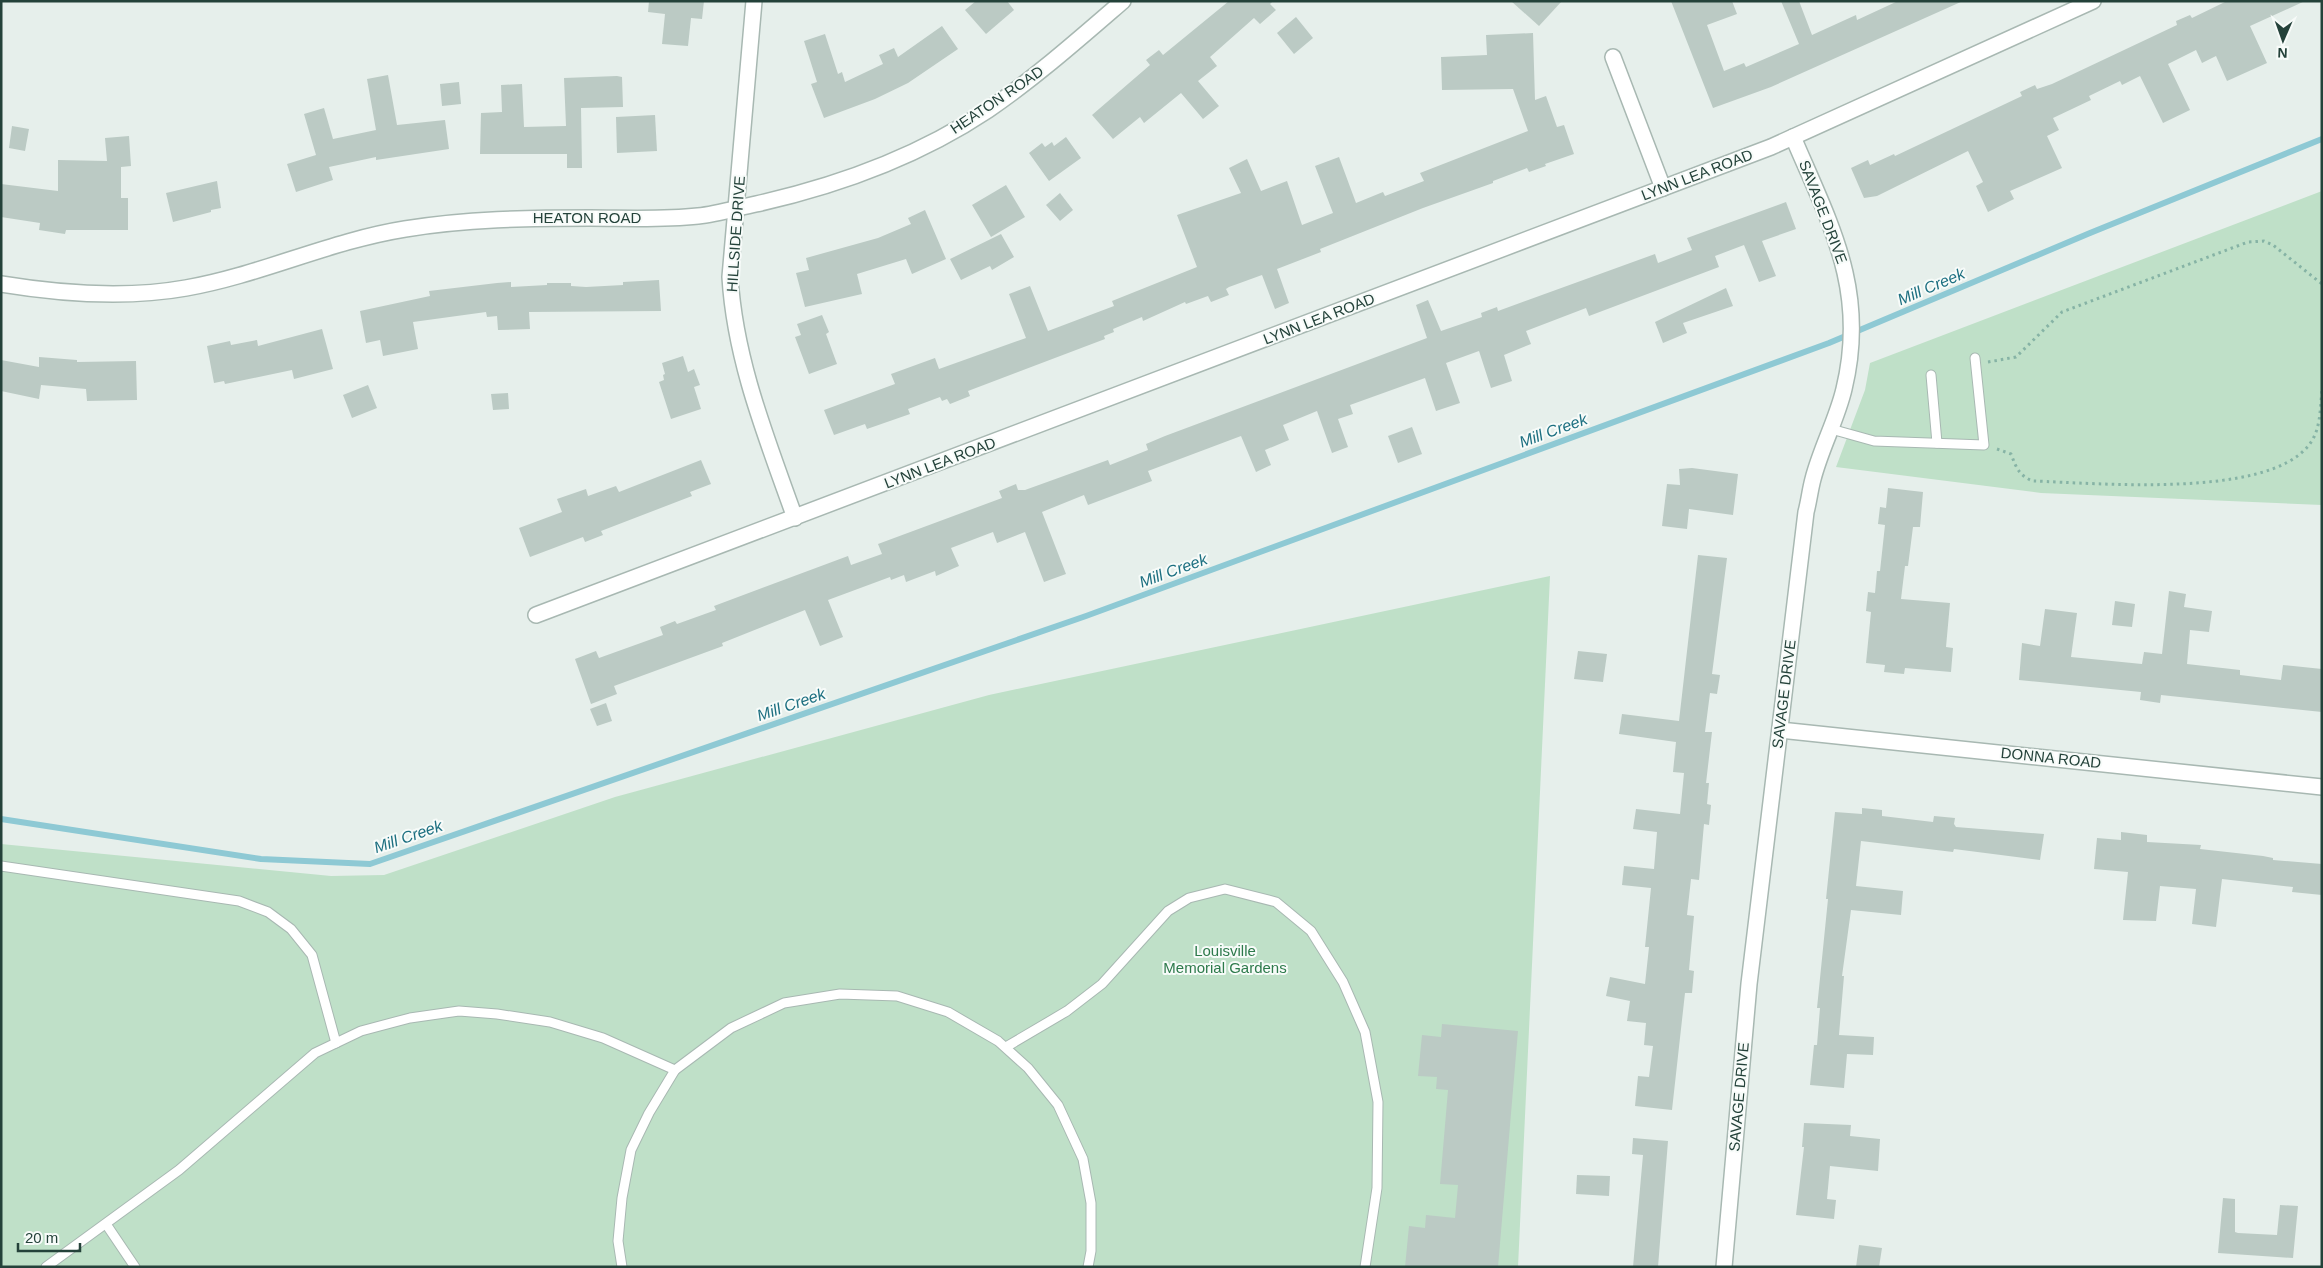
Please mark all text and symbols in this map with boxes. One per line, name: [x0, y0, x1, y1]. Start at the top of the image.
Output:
north arrow: [2258, 15, 2308, 65]
text: N: [2277, 45, 2288, 61]
street label: HEATON ROAD: [947, 62, 1047, 137]
street label: LYNN LEA ROAD: [1639, 145, 1755, 204]
street label: SAVAGE DRIVE: [1796, 158, 1851, 266]
street label: HILLSIDE DRIVE: [723, 175, 748, 293]
street label: HEATON ROAD: [533, 209, 641, 226]
water label: Mill Creek: [1895, 264, 1968, 308]
street label: LYNN LEA ROAD: [1261, 289, 1377, 348]
water label: Mill Creek: [1517, 410, 1590, 451]
street label: LYNN LEA ROAD: [882, 433, 998, 492]
water label: Mill Creek: [1137, 550, 1210, 591]
street label: SAVAGE DRIVE: [1768, 639, 1799, 749]
water label: Mill Creek: [755, 685, 828, 724]
street label: DONNA ROAD: [2000, 744, 2102, 771]
water label: Mill Creek: [372, 817, 445, 856]
park label: Louisville Memorial Gardens: [1163, 942, 1287, 976]
street label: SAVAGE DRIVE: [1725, 1042, 1752, 1152]
scale bar: [18, 1220, 80, 1252]
text: 20 m: [25, 1229, 58, 1246]

